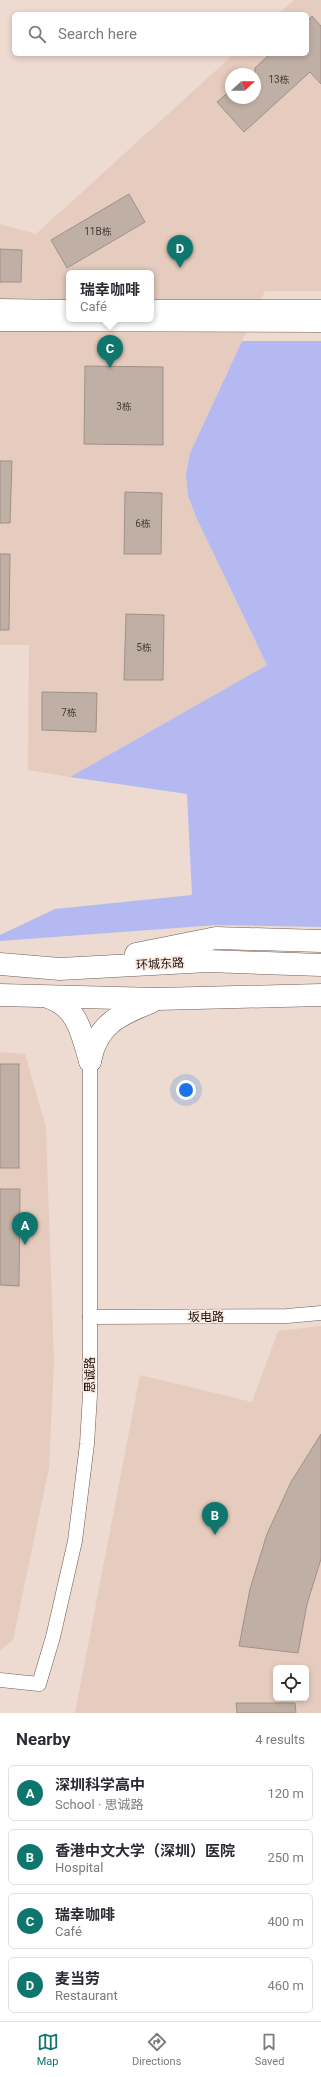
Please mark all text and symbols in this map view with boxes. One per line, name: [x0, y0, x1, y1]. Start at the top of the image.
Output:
search box: [12, 12, 309, 56]
icon: search: [26, 23, 48, 45]
text: Search here: [58, 25, 137, 43]
north arrow: [225, 68, 261, 104]
house number: 13栋: [268, 74, 290, 85]
house number: 11B栋: [84, 226, 112, 237]
pin: D: [167, 235, 193, 268]
popup: [66, 270, 154, 322]
text: 瑞幸咖啡: [80, 281, 140, 299]
text: Café: [80, 299, 107, 314]
pin: C: [97, 335, 123, 368]
house number: 3栋: [116, 401, 132, 412]
house number: 6栋: [135, 518, 151, 529]
house number: 5栋: [136, 642, 152, 653]
house number: 7栋: [61, 707, 77, 718]
street label: 环城东路: [136, 956, 184, 972]
your location: [176, 1080, 196, 1100]
pin: A: [12, 1212, 38, 1245]
street label: 坂电路: [188, 1310, 224, 1324]
street label: 思诚路: [83, 1357, 97, 1393]
pin: B: [202, 1502, 228, 1535]
map controls: [273, 1665, 309, 1701]
button: locate: [273, 1665, 309, 1701]
text: Nearby: [16, 1729, 71, 1749]
text: 4 results: [255, 1732, 305, 1747]
text: 深圳科学高中: [55, 1776, 145, 1794]
text: A: [26, 1786, 34, 1801]
text: 120 m: [267, 1786, 304, 1801]
text: School · 思诚路: [55, 1797, 144, 1812]
text: 香港中文大学（深圳）医院: [55, 1842, 235, 1860]
text: B: [26, 1850, 34, 1865]
text: 250 m: [267, 1850, 304, 1865]
text: Hospital: [55, 1860, 103, 1875]
text: 瑞幸咖啡: [55, 1906, 115, 1924]
text: C: [26, 1914, 34, 1929]
text: 400 m: [267, 1914, 304, 1929]
text: Café: [55, 1924, 82, 1939]
text: 麦当劳: [55, 1970, 100, 1988]
text: D: [26, 1978, 34, 1993]
text: 460 m: [267, 1978, 304, 1993]
text: Restaurant: [55, 1988, 118, 2003]
tab: Map: [37, 2031, 59, 2068]
tab: Directions: [132, 2031, 181, 2068]
tab: Saved: [255, 2031, 284, 2068]

